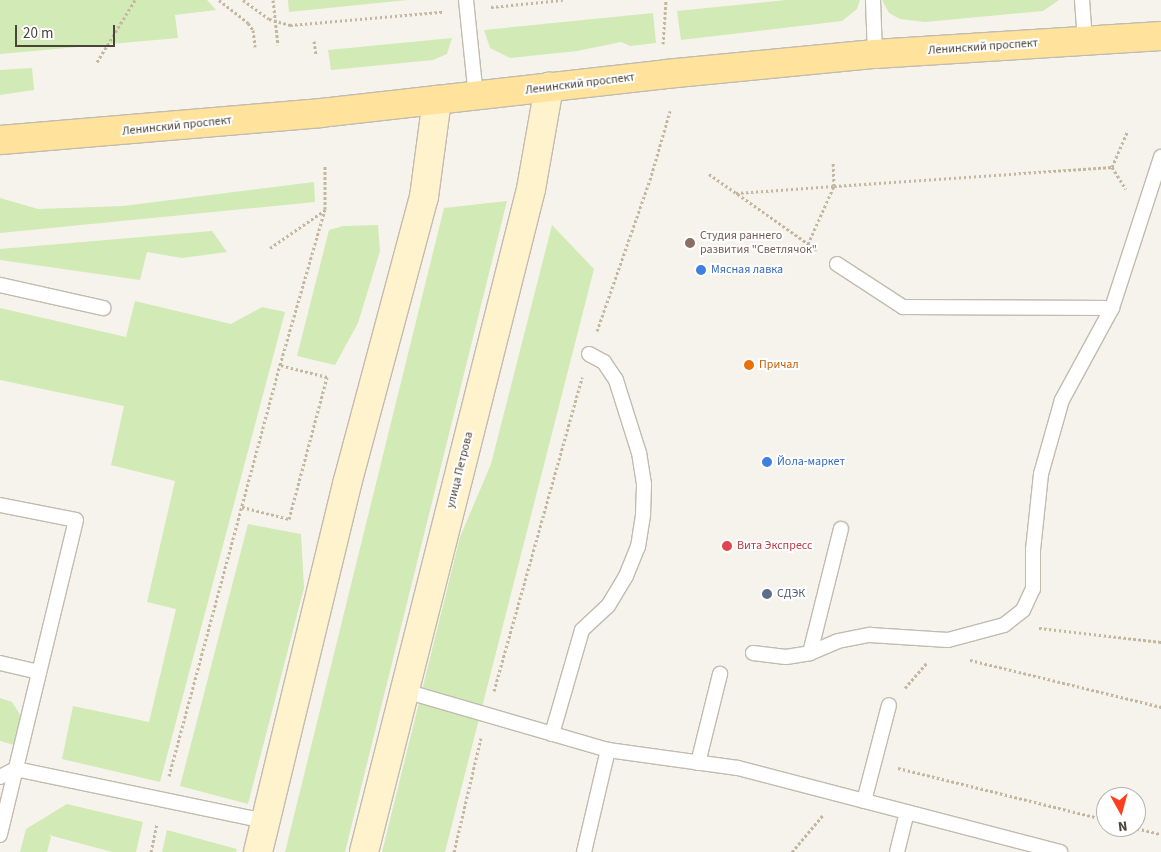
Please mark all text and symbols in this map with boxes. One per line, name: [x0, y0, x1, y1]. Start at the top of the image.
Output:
scale bar: [18, 15, 118, 47]
text: 20 m: [23, 23, 53, 44]
street label: Ленинский проспект: [928, 36, 1038, 58]
street label: Ленинский проспект: [524, 70, 636, 98]
street label: Ленинский проспект: [121, 113, 233, 139]
place label: Студия раннего развития "Светлячок": [700, 229, 817, 257]
marker: Студия раннего развития "Светлячок": [684, 237, 696, 249]
place label: Мясная лавка: [711, 263, 783, 277]
marker: Мясная лавка: [695, 264, 707, 276]
place label: Причал: [759, 358, 799, 372]
marker: Причал: [743, 359, 755, 371]
street label: улица Петрова: [444, 430, 476, 510]
place label: Йола-маркет: [777, 455, 845, 469]
marker: Йола-маркет: [761, 456, 773, 468]
place label: Вита Экспресс: [737, 539, 813, 553]
marker: Вита Экспресс: [721, 540, 733, 552]
place label: СДЭК: [777, 587, 805, 601]
marker: СДЭК: [761, 588, 773, 600]
north arrow: [1096, 787, 1146, 837]
text: N: [1117, 815, 1129, 836]

